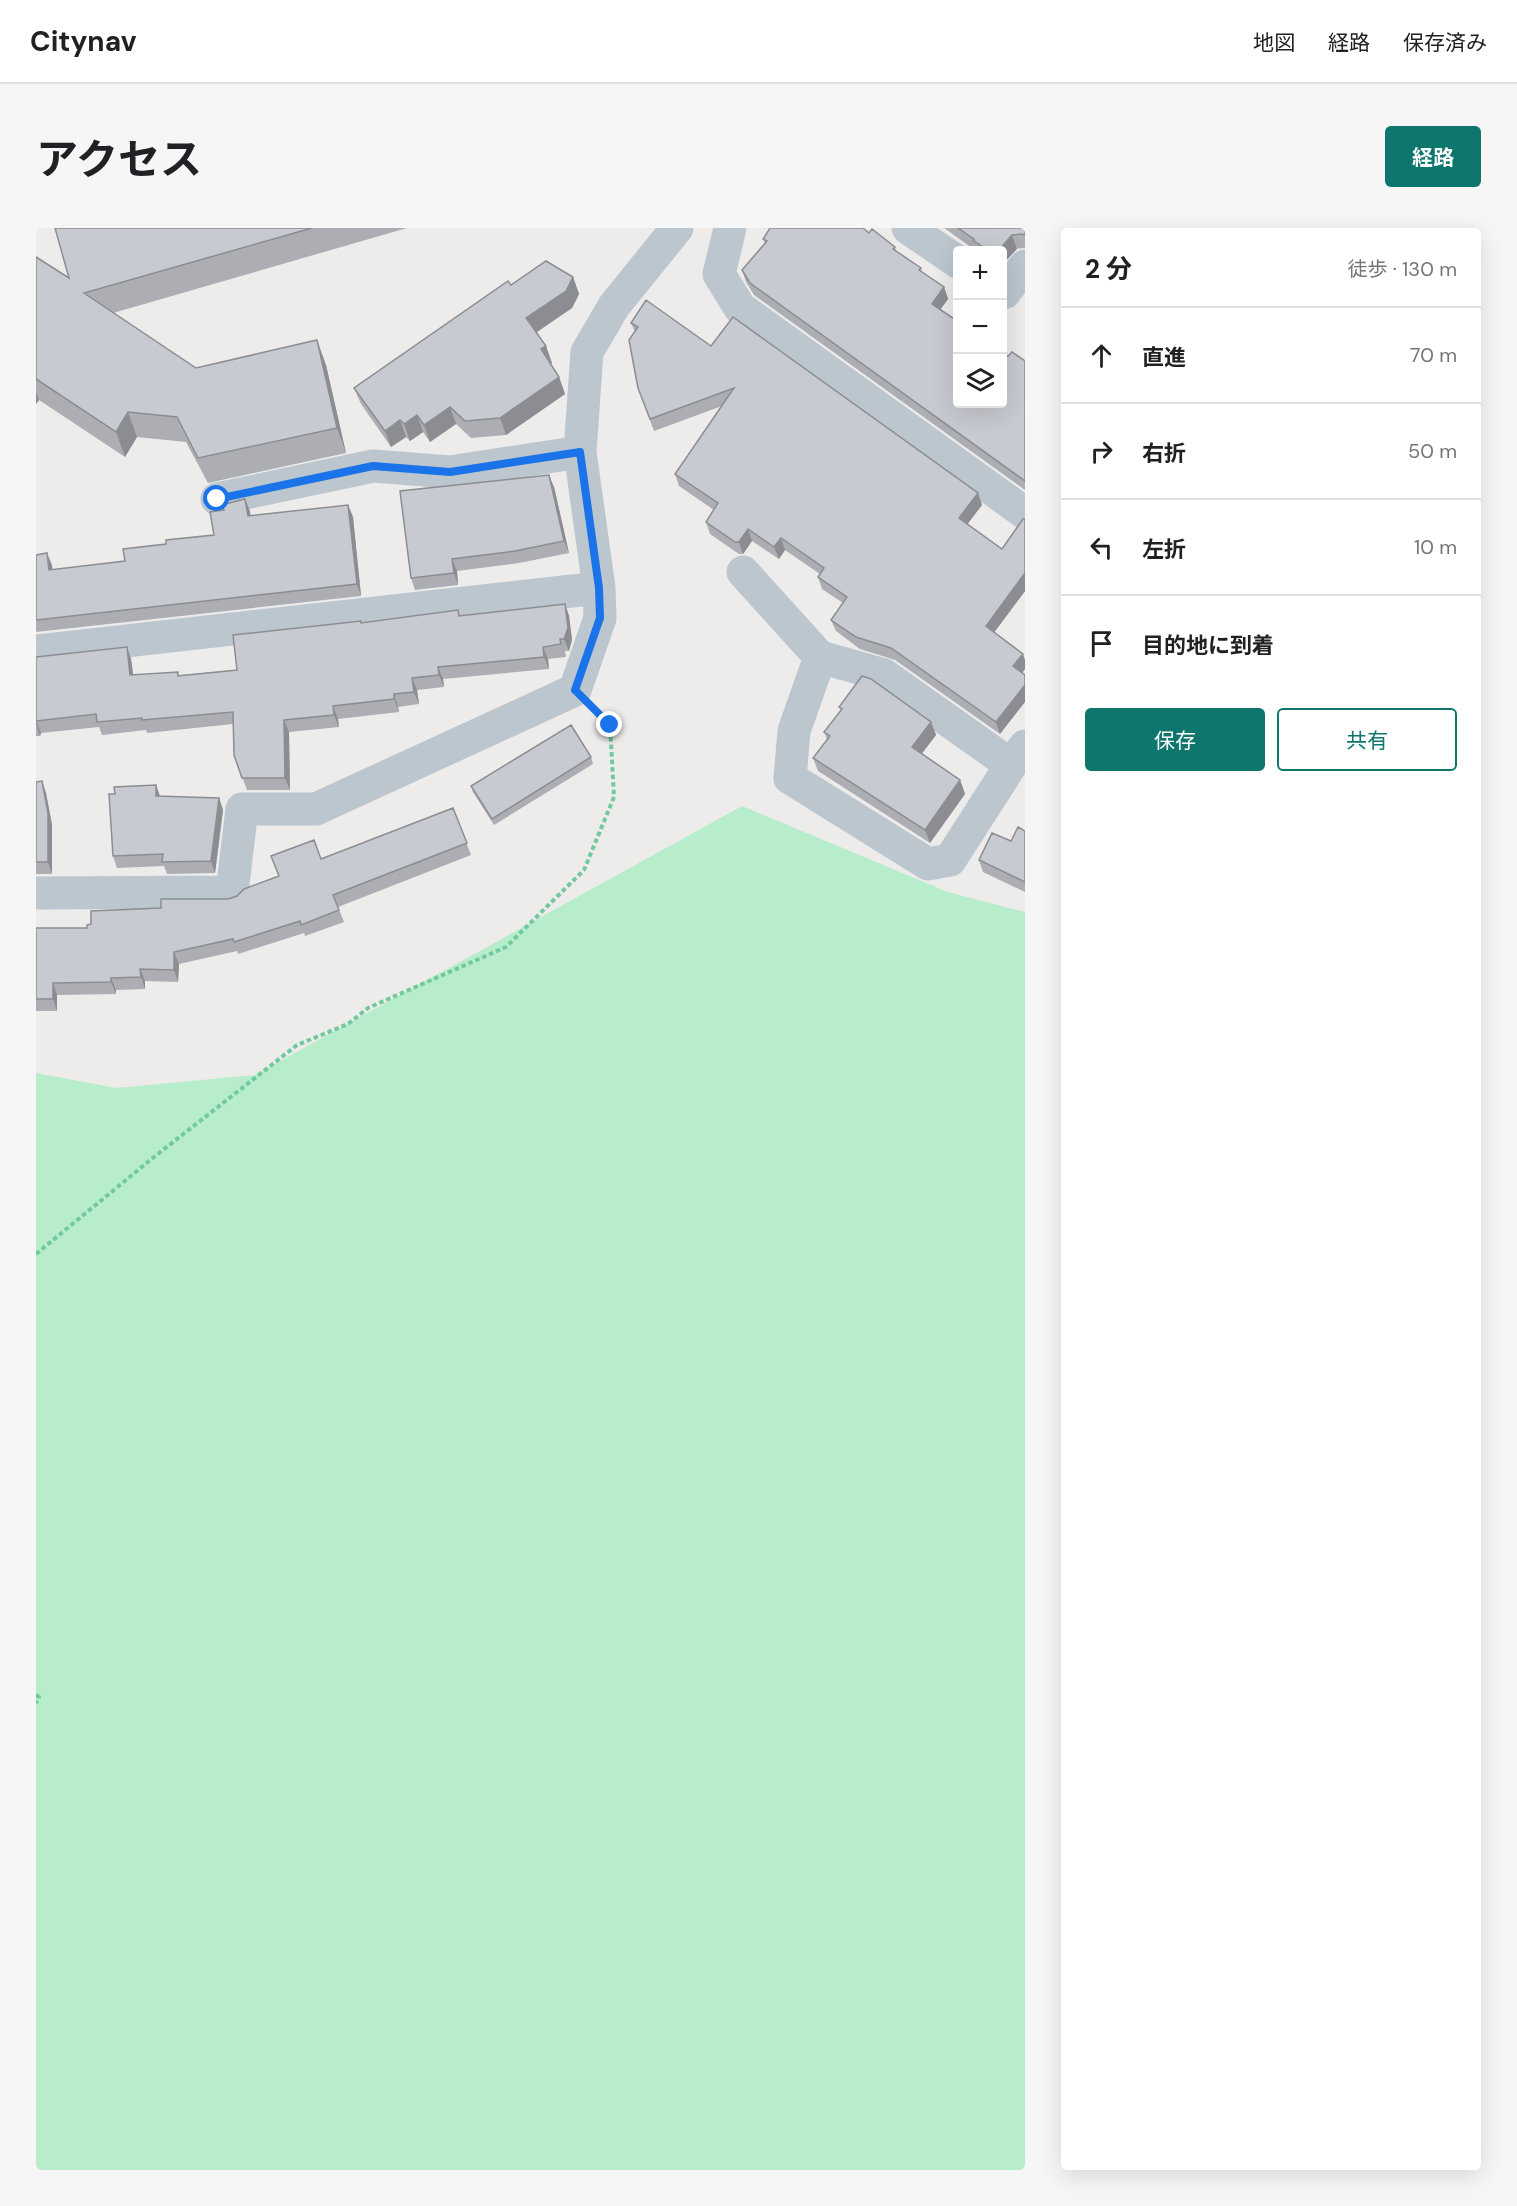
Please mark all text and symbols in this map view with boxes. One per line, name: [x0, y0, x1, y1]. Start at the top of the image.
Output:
text: Citynav: [30, 23, 136, 60]
text: 地図: [1253, 29, 1295, 57]
text: 経路: [1328, 29, 1370, 57]
text: 保存済み: [1403, 29, 1487, 57]
button: 経路: [1385, 126, 1481, 187]
text: アクセス: [36, 132, 202, 187]
map controls: [953, 246, 1007, 408]
button: +: [953, 246, 1007, 300]
text: 2 分: [1085, 252, 1132, 286]
text: 徒歩 · 130 m: [1348, 256, 1457, 282]
button: −: [953, 300, 1007, 354]
icon: ahead: [1085, 339, 1118, 372]
text: 70 m: [1410, 342, 1457, 368]
text: 直進: [1142, 343, 1186, 372]
button: layers: [953, 354, 1007, 408]
icon: right: [1085, 435, 1118, 468]
text: 50 m: [1408, 438, 1457, 464]
text: 右折: [1142, 439, 1186, 468]
route start: [203, 485, 229, 511]
icon: left: [1085, 531, 1118, 564]
text: 10 m: [1414, 534, 1457, 560]
text: 左折: [1142, 535, 1186, 564]
icon: arrive: [1085, 627, 1118, 660]
text: 目的地に到着: [1142, 631, 1274, 660]
button: 保存: [1085, 708, 1265, 771]
button: 共有: [1277, 708, 1457, 771]
route end: [596, 711, 622, 737]

